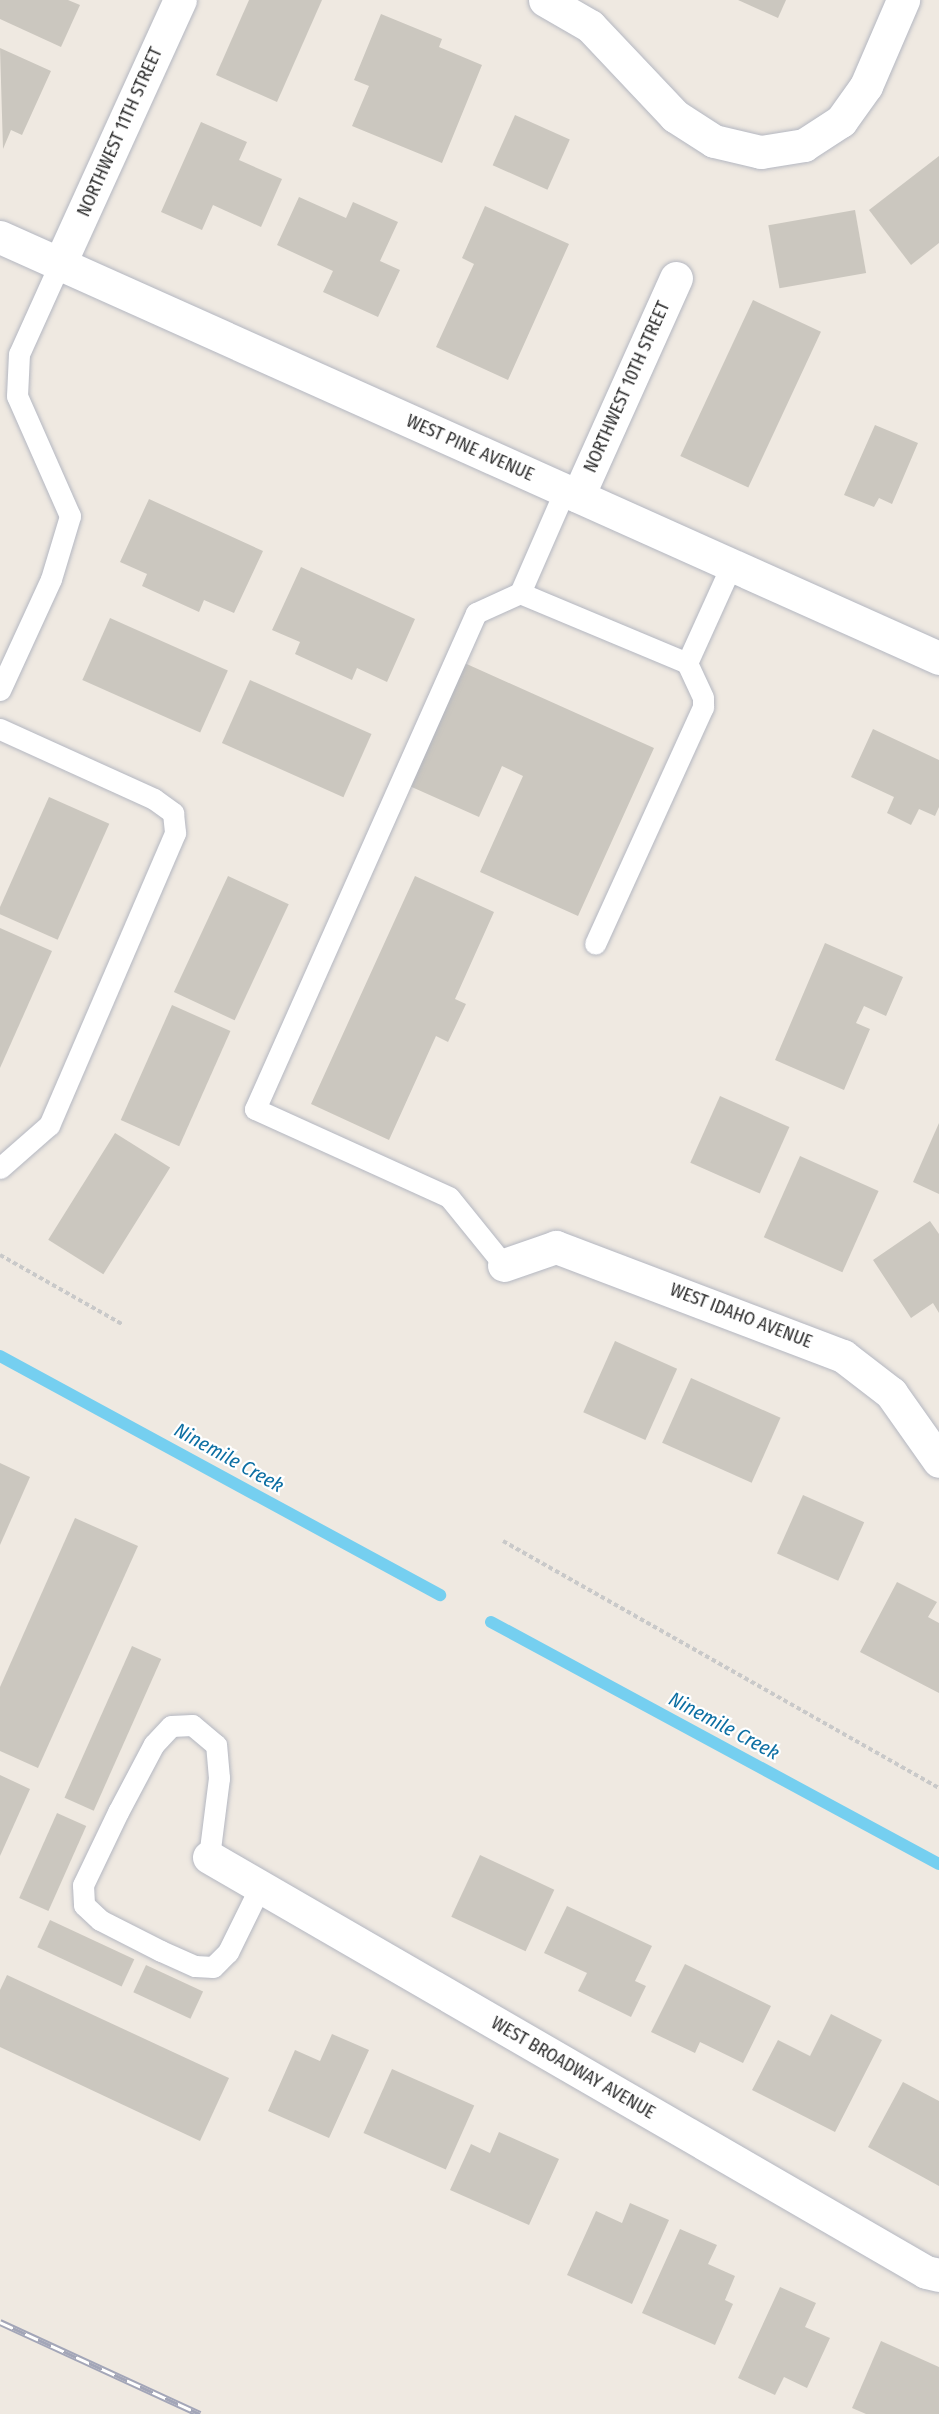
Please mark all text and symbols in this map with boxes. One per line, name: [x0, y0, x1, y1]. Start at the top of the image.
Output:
street label: NORTHWEST 11TH STREET: [73, 44, 167, 220]
street label: NORTHWEST 10TH STREET: [580, 298, 674, 476]
street label: WEST PINE AVENUE: [403, 410, 537, 486]
street label: WEST IDAHO AVENUE: [667, 1279, 815, 1353]
water label: Ninemile Creek: [170, 1418, 288, 1498]
water label: Ninemile Creek: [665, 1687, 783, 1765]
street label: WEST BROADWAY AVENUE: [487, 2012, 659, 2124]

